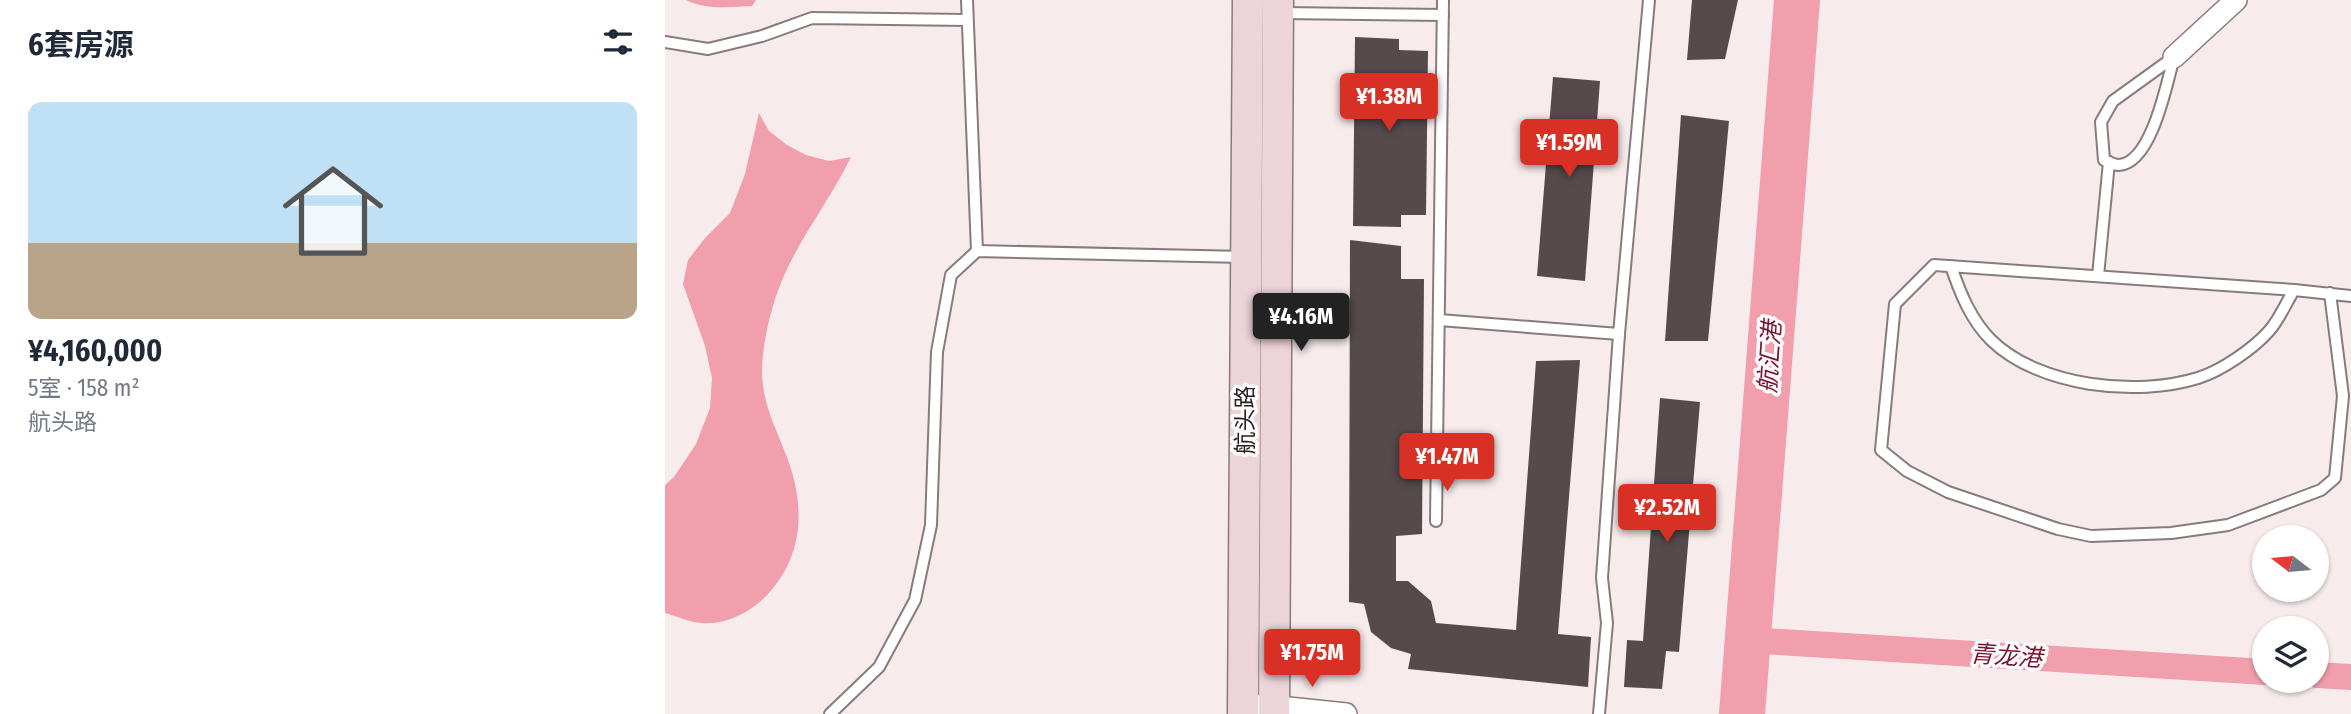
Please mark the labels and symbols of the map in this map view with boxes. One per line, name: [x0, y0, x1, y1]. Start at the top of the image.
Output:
pin: ¥1.38M: [1332, 74, 1446, 133]
pin: ¥1.59M: [1512, 120, 1626, 179]
pin: ¥4.16M: [1244, 294, 1358, 353]
water label: 航汇港: [1754, 317, 1787, 394]
street label: 航头路: [1231, 386, 1259, 455]
pin: ¥1.47M: [1390, 434, 1504, 493]
pin: ¥2.52M: [1610, 484, 1724, 544]
north arrow: [2252, 525, 2329, 602]
pin: ¥1.75M: [1255, 630, 1369, 689]
water label: 青龙港: [1969, 640, 2046, 673]

